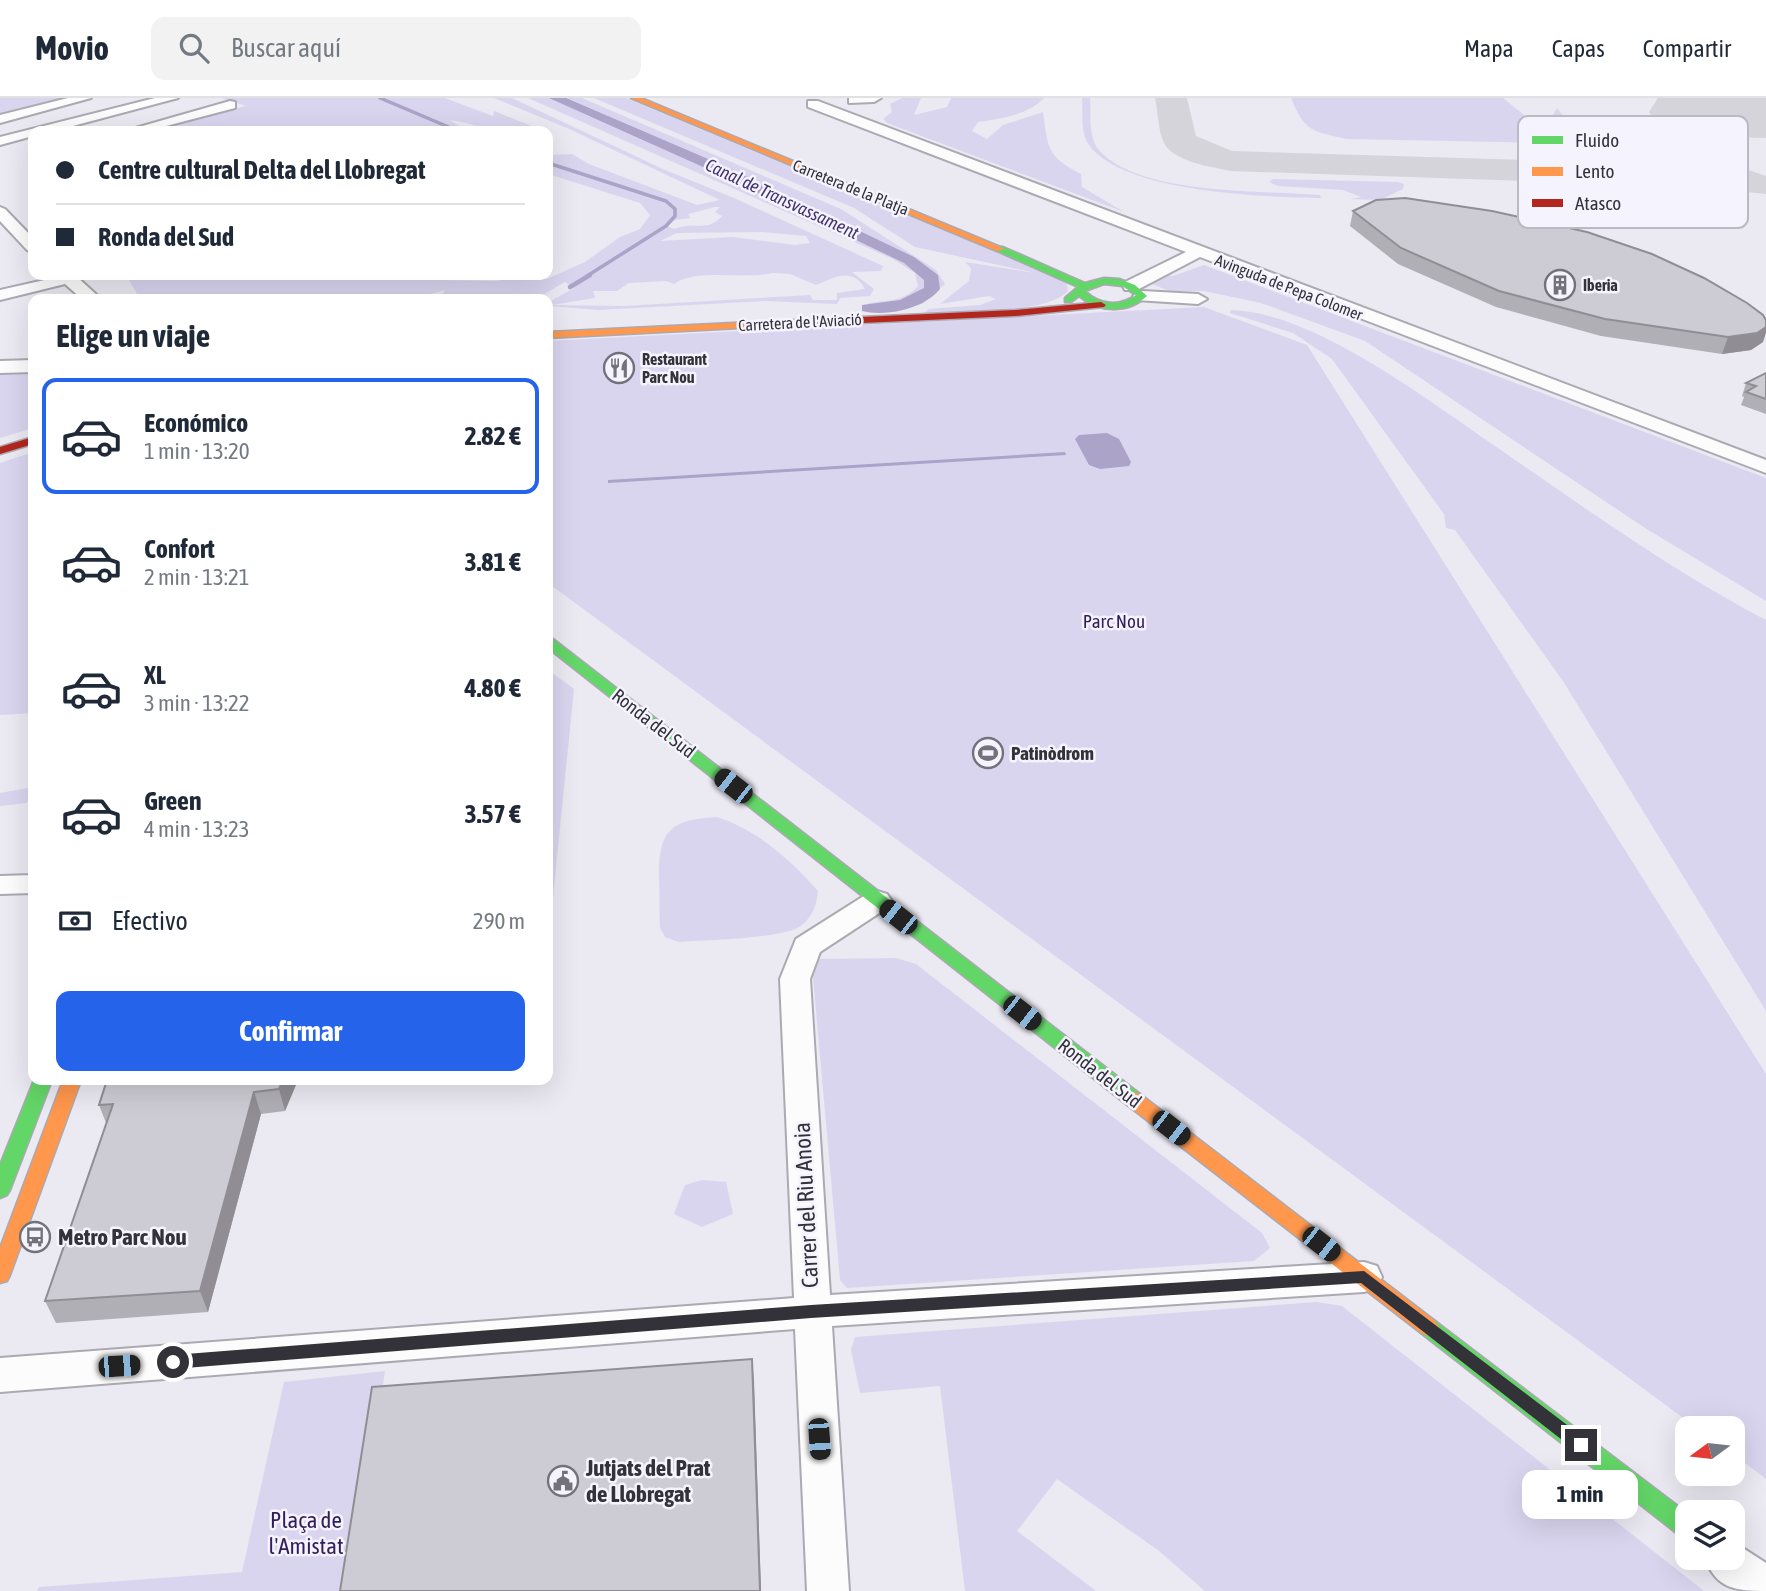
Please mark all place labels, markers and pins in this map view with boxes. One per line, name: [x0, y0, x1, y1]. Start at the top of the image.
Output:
building icon: Iberia: [1543, 268, 1577, 302]
place label: Iberia: [1583, 276, 1618, 294]
place label: Restaurant Parc Nou: [642, 350, 707, 386]
restaurant icon: Restaurant Parc Nou: [602, 351, 636, 385]
sports icon: Patinòdrom: [971, 736, 1005, 770]
place label: Patinòdrom: [1011, 742, 1094, 764]
bus stop icon: Metro Parc Nou: [18, 1220, 52, 1254]
place label: Metro Parc Nou: [58, 1224, 187, 1250]
place label: Jutjats del Prat de Llobregat: [585, 1455, 711, 1507]
public building icon: Jutjats del Prat de Llobregat: [546, 1464, 580, 1498]

